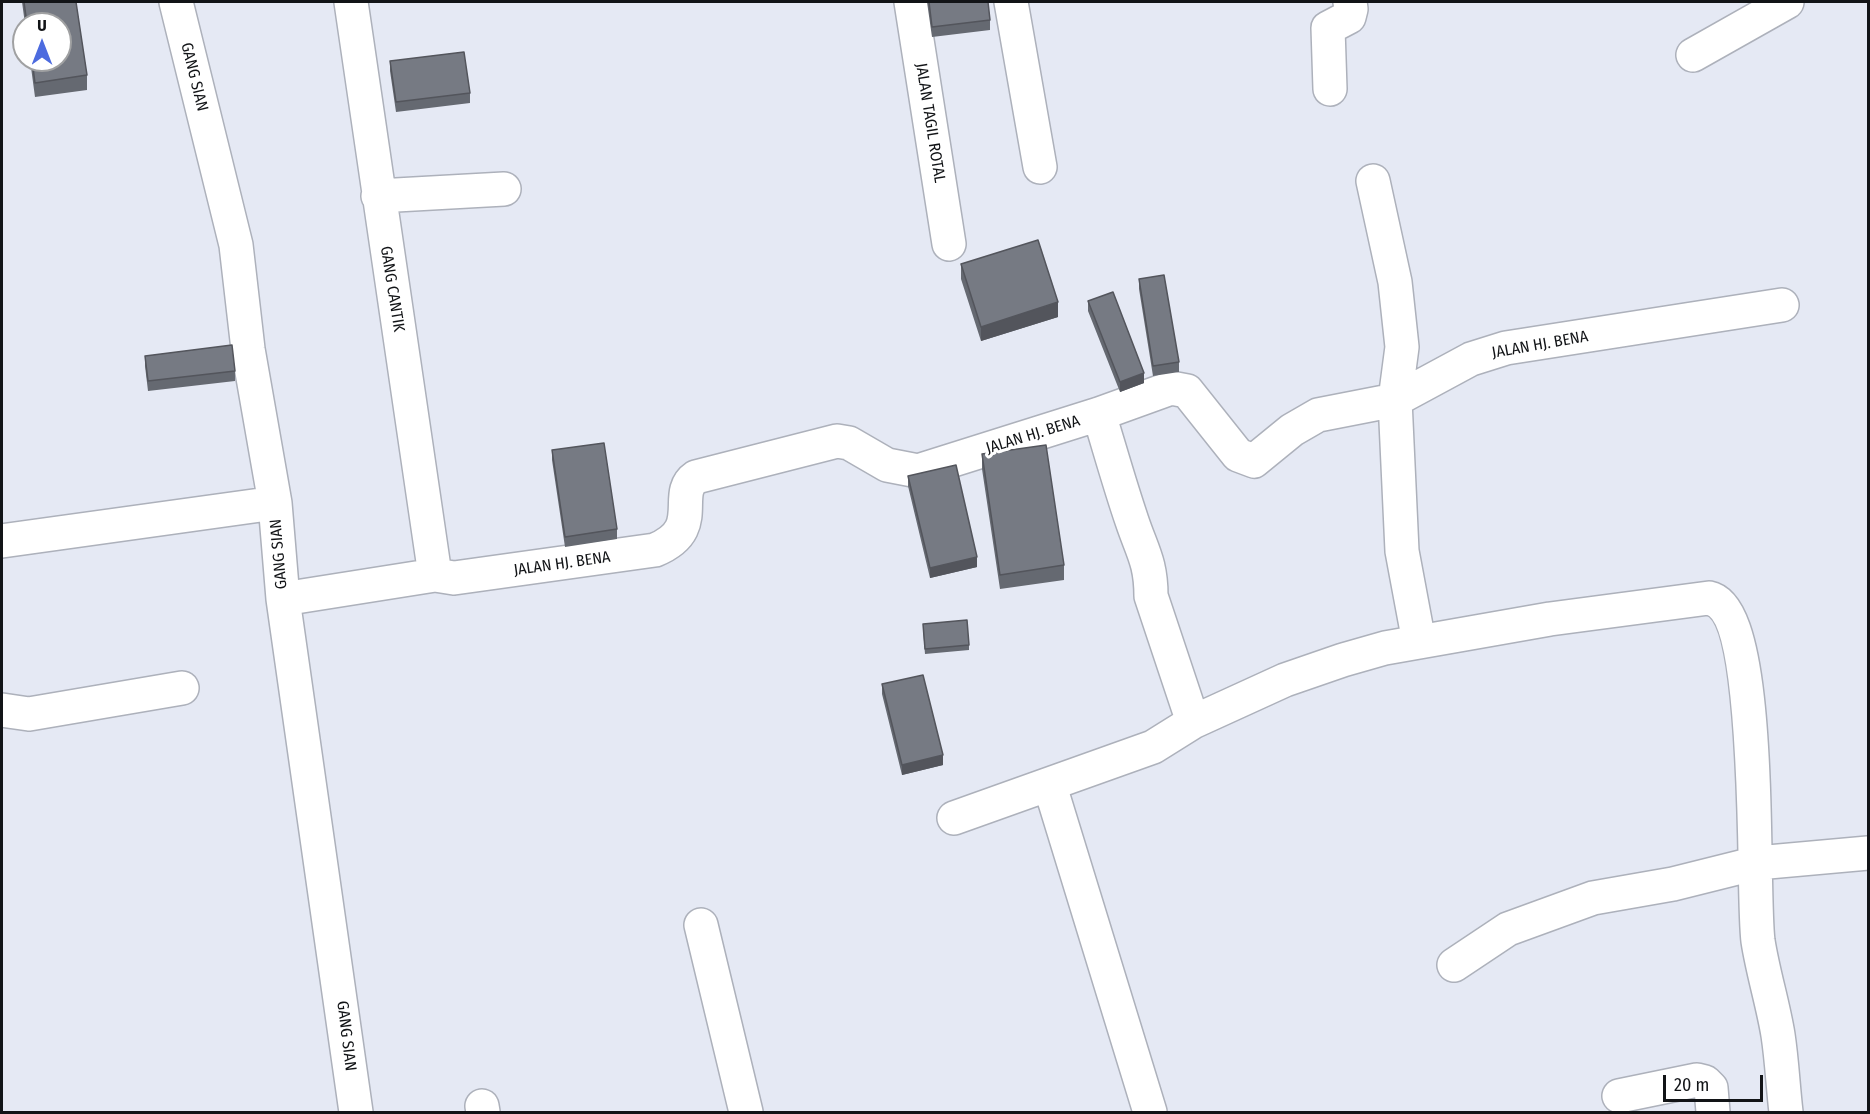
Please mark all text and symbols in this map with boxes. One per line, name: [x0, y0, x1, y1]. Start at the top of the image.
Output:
north arrow: [12, 12, 72, 72]
text: U: [37, 16, 47, 35]
street label: GANG SIAN: [176, 40, 212, 114]
street label: JALAN TAGIL ROTAL: [911, 62, 949, 184]
street label: GANG CANTIK: [376, 245, 408, 333]
street label: JALAN HJ. BENA: [1490, 327, 1590, 363]
street label: JALAN HJ. BENA: [984, 412, 1082, 458]
street label: GANG SIAN: [266, 518, 292, 590]
street label: JALAN HJ. BENA: [512, 548, 612, 580]
street label: GANG SIAN: [332, 1000, 360, 1072]
scale bar: [1666, 1063, 1766, 1101]
text: 20 m: [1674, 1074, 1709, 1096]

